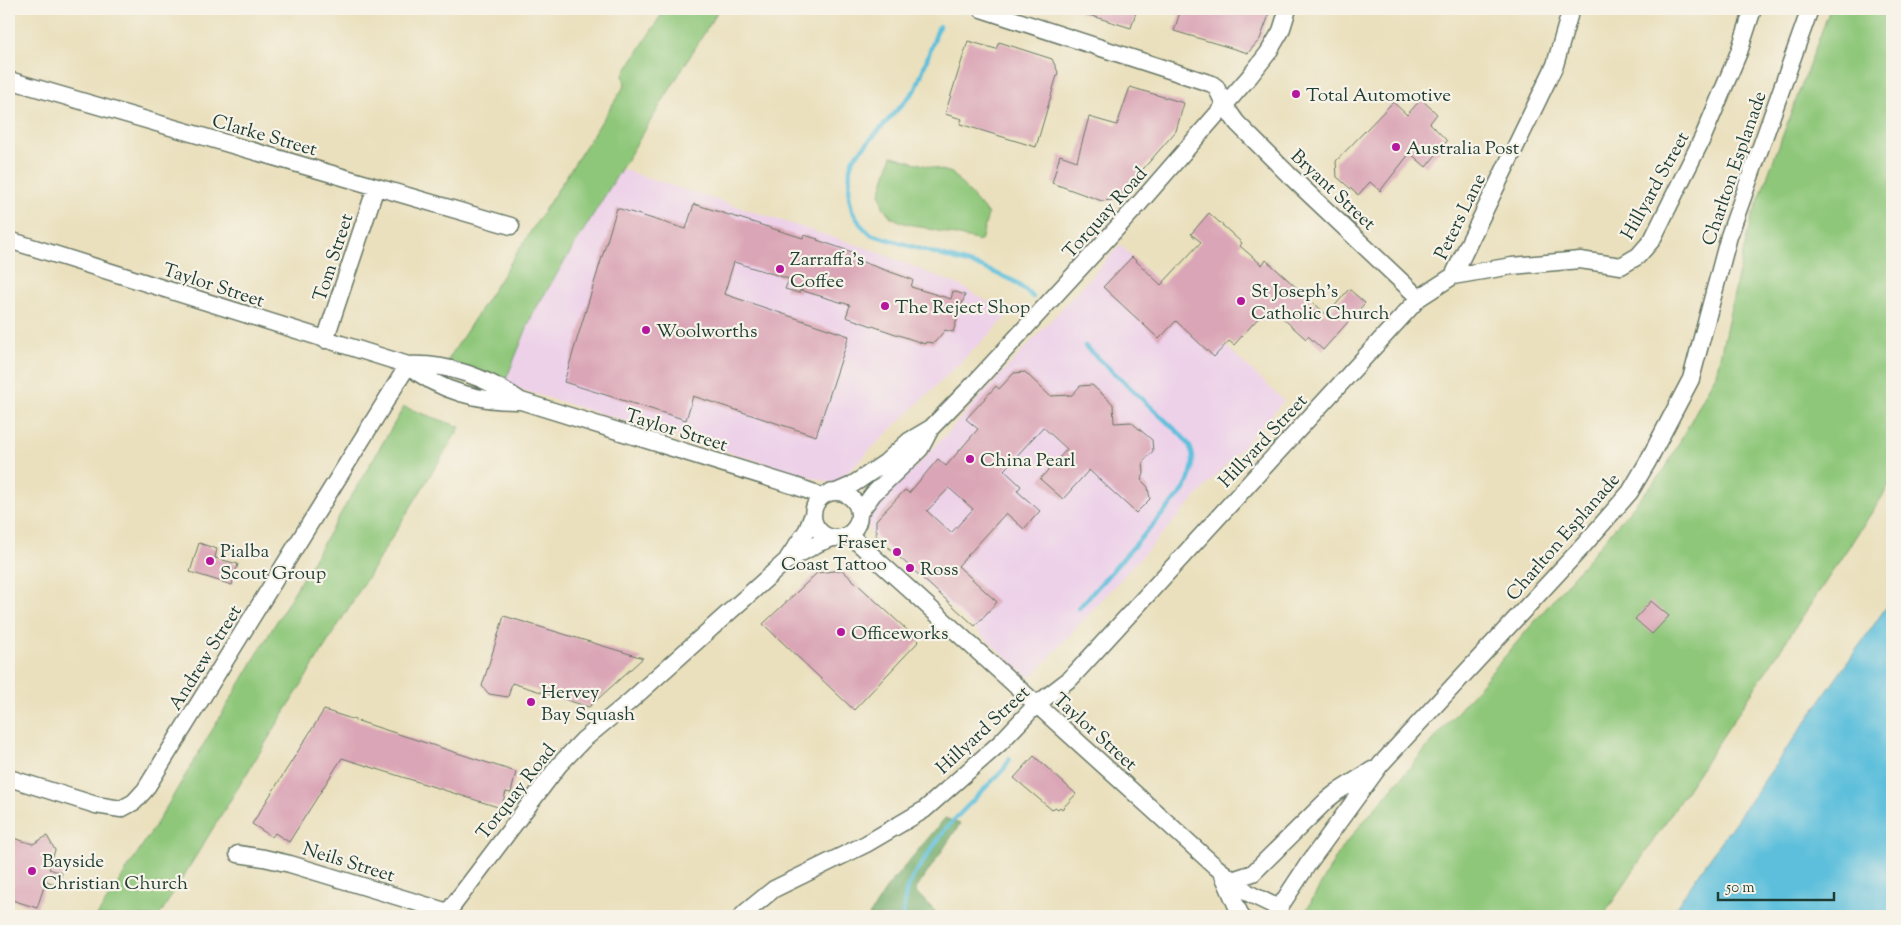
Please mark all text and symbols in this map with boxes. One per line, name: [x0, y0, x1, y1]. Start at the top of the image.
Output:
place label: Total Automotive: [1306, 83, 1451, 110]
marker: Total Automotive: [1290, 88, 1302, 100]
street label: Charlton Esplanade: [1696, 88, 1775, 250]
street label: Clarke Street: [209, 109, 320, 164]
street label: Hillyard Street: [1615, 127, 1697, 245]
place label: Australia Post: [1406, 136, 1520, 163]
marker: Australia Post: [1390, 141, 1402, 153]
street label: Bryant Street: [1284, 144, 1381, 238]
street label: Torquay Road: [1057, 162, 1155, 266]
street label: Peters Lane: [1429, 169, 1494, 265]
street label: Tom Street: [307, 210, 361, 305]
place label: Zarraffa's Coffee: [790, 247, 864, 296]
street label: Taylor Street: [159, 257, 268, 316]
marker: Zarraffa's Coffee: [774, 263, 786, 275]
place label: St Joseph's Catholic Church: [1251, 279, 1390, 328]
place label: The Reject Shop: [895, 295, 1030, 322]
marker: St Joseph's Catholic Church: [1235, 295, 1247, 307]
marker: The Reject Shop: [879, 300, 891, 312]
place label: Woolworths: [656, 319, 757, 346]
marker: Woolworths: [640, 324, 652, 336]
street label: Hillyard Street: [1213, 388, 1315, 495]
street label: Taylor Street: [622, 403, 731, 460]
place label: China Pearl: [980, 448, 1076, 475]
marker: China Pearl: [964, 453, 976, 465]
street label: Charlton Esplanade: [1501, 468, 1627, 608]
place label: Fraser Coast Tattoo: [781, 530, 887, 579]
place label: Pialba Scout Group: [220, 539, 326, 588]
marker: Fraser Coast Tattoo: [891, 546, 903, 558]
marker: Pialba Scout Group: [204, 555, 216, 567]
place label: Ross: [920, 557, 958, 584]
marker: Ross: [904, 562, 916, 574]
street label: Andrew Street: [163, 600, 250, 716]
place label: Officeworks: [851, 621, 949, 648]
marker: Officeworks: [835, 626, 847, 638]
place label: Hervey Bay Squash: [541, 680, 635, 729]
street label: Hillyard Street: [931, 680, 1037, 782]
street label: Taylor Street: [1046, 688, 1143, 778]
marker: Hervey Bay Squash: [525, 696, 537, 708]
street label: Torquay Road: [471, 739, 563, 846]
street label: Neils Street: [299, 837, 398, 890]
place label: Bayside Christian Church: [42, 849, 188, 898]
marker: Bayside Christian Church: [26, 865, 38, 877]
scale bar: [1718, 870, 1835, 902]
text: 50 m: [1725, 878, 1755, 899]

